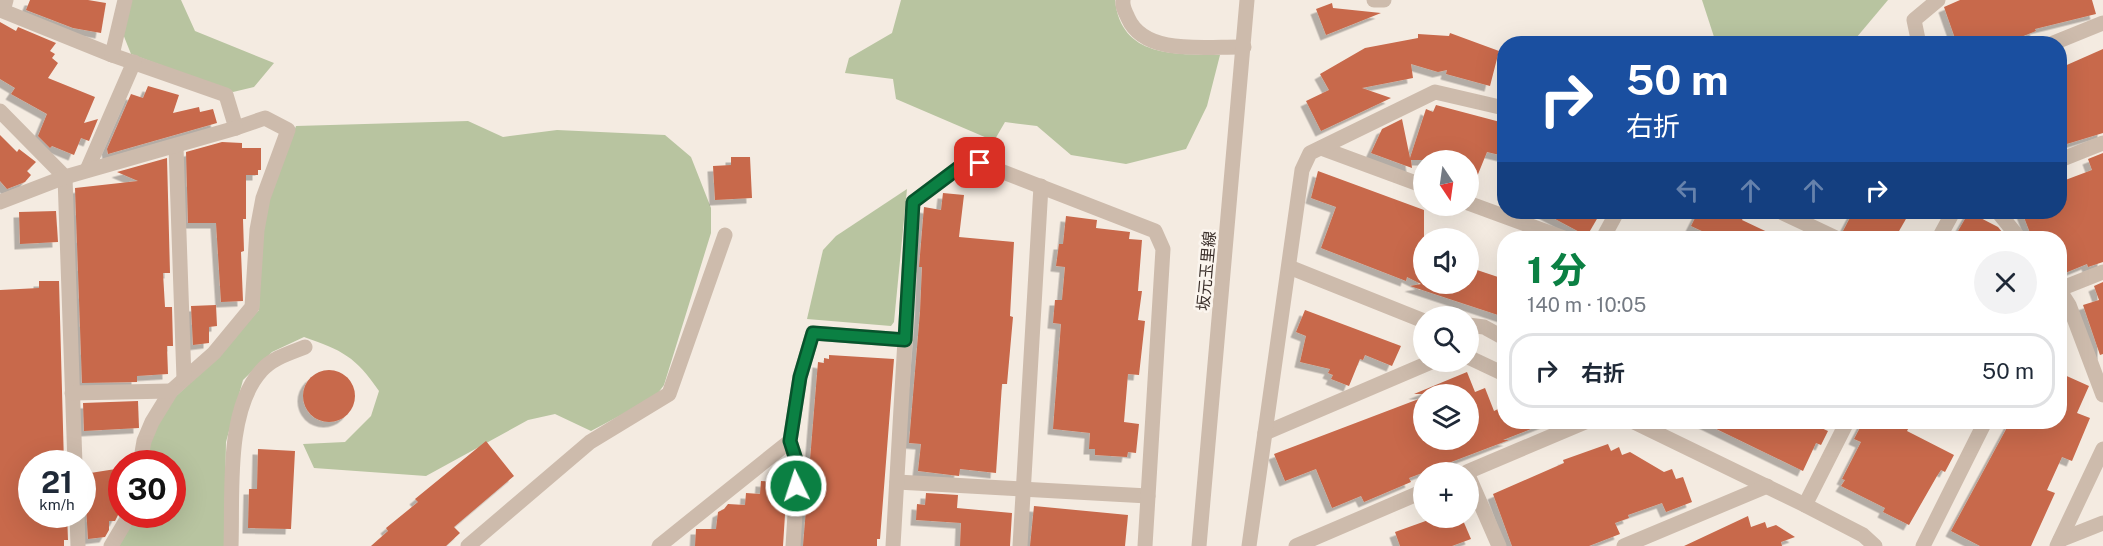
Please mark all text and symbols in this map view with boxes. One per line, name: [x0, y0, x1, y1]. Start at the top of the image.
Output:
text: 50 m: [1626, 55, 1729, 104]
icon: right: [1527, 60, 1605, 138]
text: 右折: [1626, 110, 1680, 142]
pin: [954, 137, 1005, 188]
icon: arrive: [963, 146, 996, 179]
north arrow: [1413, 150, 1479, 216]
map controls: [1413, 150, 1479, 528]
icon: left: [1671, 174, 1704, 207]
icon: ahead: [1734, 174, 1767, 207]
icon: ahead: [1797, 174, 1830, 207]
icon: right: [1860, 174, 1893, 207]
button: sound: [1413, 228, 1479, 294]
street label: 坂元玉里線: [1194, 230, 1219, 312]
text: 1 分: [1527, 249, 1587, 291]
button: close: [1974, 251, 2037, 314]
text: 140 m · 10:05: [1527, 293, 1646, 317]
button: search: [1413, 306, 1479, 372]
icon: right: [1530, 354, 1563, 387]
text: 50 m: [1982, 358, 2034, 384]
text: 右折: [1581, 360, 1625, 386]
button: layers: [1413, 384, 1479, 450]
speed limit sign: 30: [108, 450, 186, 528]
position arrow: [764, 454, 828, 518]
button: +: [1413, 462, 1479, 528]
text: 21: [41, 464, 73, 500]
text: km/h: [39, 496, 75, 513]

